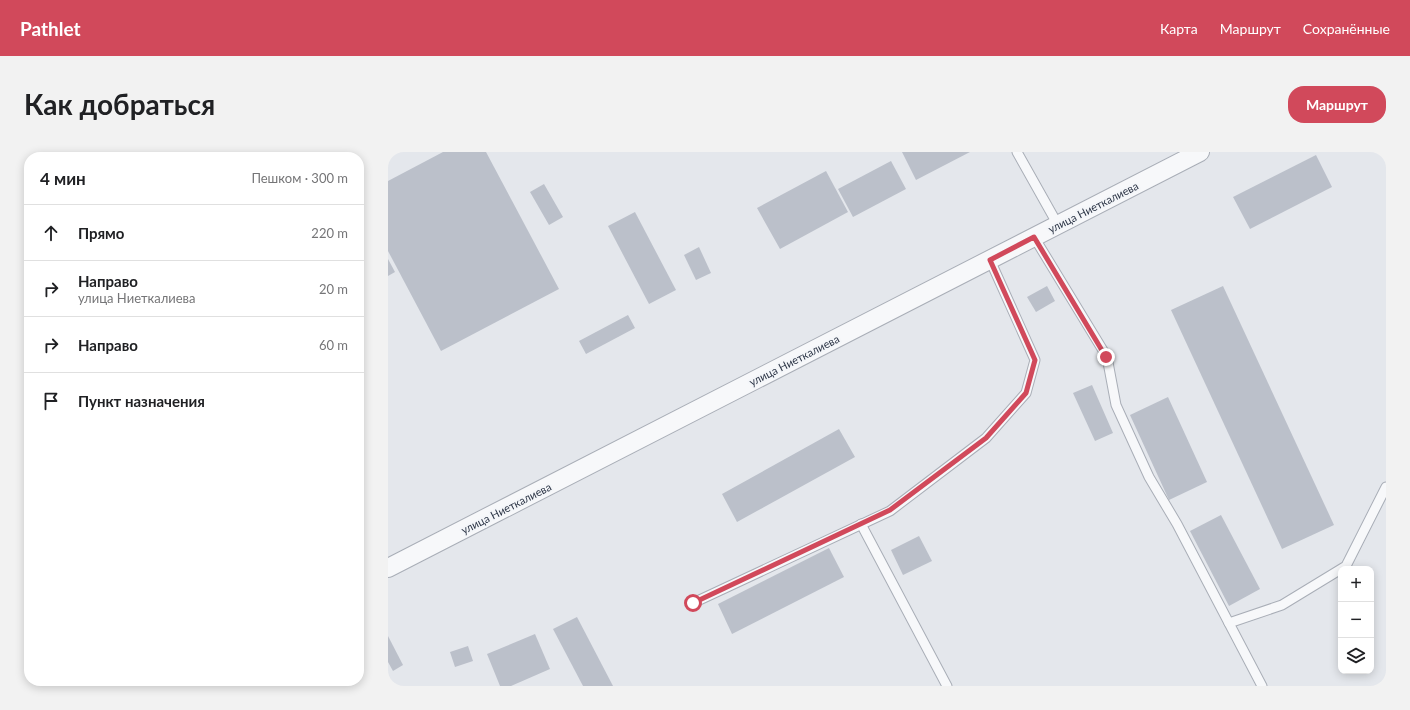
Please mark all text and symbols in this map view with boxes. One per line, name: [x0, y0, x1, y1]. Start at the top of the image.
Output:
text: Pathlet: [20, 17, 81, 40]
text: Карта: [1160, 20, 1198, 37]
text: Маршрут: [1220, 20, 1281, 37]
text: Сохранённые: [1303, 20, 1390, 37]
button: Маршрут: [1288, 86, 1386, 123]
text: Как добраться: [24, 87, 215, 121]
text: 4 мин: [40, 168, 86, 189]
text: Пешком · 300 m: [251, 170, 348, 186]
street label: улица Ниеткалиева: [1046, 179, 1140, 235]
icon: ahead: [40, 222, 62, 244]
text: Прямо: [78, 224, 124, 242]
text: 220 m: [311, 225, 348, 241]
text: Направо: [78, 272, 138, 290]
icon: right: [40, 278, 62, 300]
text: 20 m: [319, 281, 348, 297]
text: улица Ниеткалиева: [78, 290, 196, 306]
street label: улица Ниеткалиева: [747, 332, 841, 388]
icon: right: [40, 334, 62, 356]
text: Направо: [78, 336, 138, 354]
text: 60 m: [319, 337, 348, 353]
route end: [1097, 348, 1115, 366]
icon: arrive: [40, 390, 62, 412]
text: Пункт назначения: [78, 392, 205, 410]
street label: улица Ниеткалиева: [459, 480, 553, 536]
map controls: [1338, 566, 1374, 674]
button: +: [1338, 566, 1374, 602]
route start: [684, 594, 702, 612]
button: −: [1338, 602, 1374, 638]
button: layers: [1338, 638, 1374, 674]

